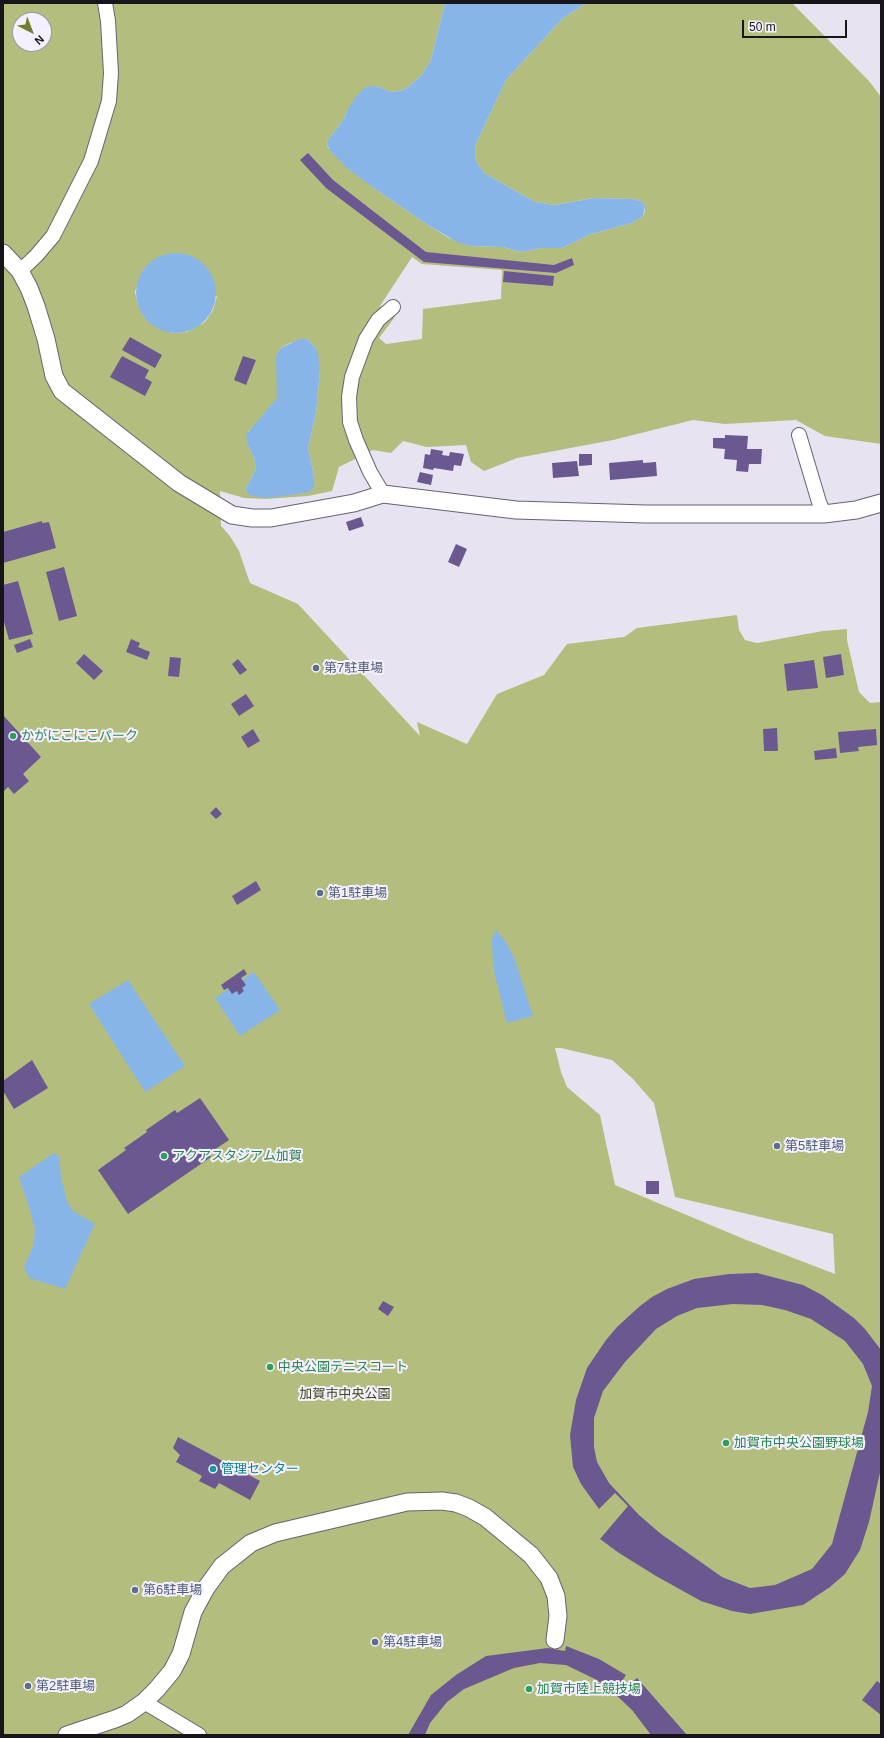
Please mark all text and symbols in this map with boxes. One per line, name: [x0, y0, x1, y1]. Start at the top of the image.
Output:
north arrow: [12, 12, 52, 52]
scale bar: [744, 12, 849, 38]
text: 50 m: [749, 20, 776, 34]
text: N: [32, 33, 46, 47]
place label: 第7駐車場: [324, 660, 383, 676]
marker: 第7駐車場: [311, 663, 321, 673]
place label: かがにこにこパーク: [21, 728, 138, 744]
marker: かがにこにこパーク: [8, 731, 18, 741]
place label: 第1駐車場: [328, 885, 387, 901]
marker: 第1駐車場: [315, 888, 325, 898]
place label: 第5駐車場: [785, 1138, 844, 1154]
marker: 第5駐車場: [772, 1141, 782, 1151]
place label: アクアスタジアム加賀: [172, 1148, 302, 1164]
marker: アクアスタジアム加賀: [159, 1151, 169, 1161]
place label: 中央公園テニスコート: [278, 1359, 408, 1375]
marker: 中央公園テニスコート: [265, 1362, 275, 1372]
park label: 加賀市中央公園: [300, 1386, 390, 1402]
place label: 加賀市中央公園野球場: [734, 1435, 864, 1451]
marker: 加賀市中央公園野球場: [721, 1438, 731, 1448]
place label: 管理センター: [221, 1461, 299, 1477]
marker: 管理センター: [208, 1464, 218, 1474]
place label: 第6駐車場: [143, 1582, 202, 1598]
marker: 第6駐車場: [130, 1585, 140, 1595]
place label: 第4駐車場: [383, 1634, 442, 1650]
marker: 第4駐車場: [370, 1637, 380, 1647]
place label: 第2駐車場: [36, 1678, 95, 1694]
marker: 第2駐車場: [23, 1681, 33, 1691]
place label: 加賀市陸上競技場: [537, 1681, 641, 1697]
marker: 加賀市陸上競技場: [524, 1684, 534, 1694]

